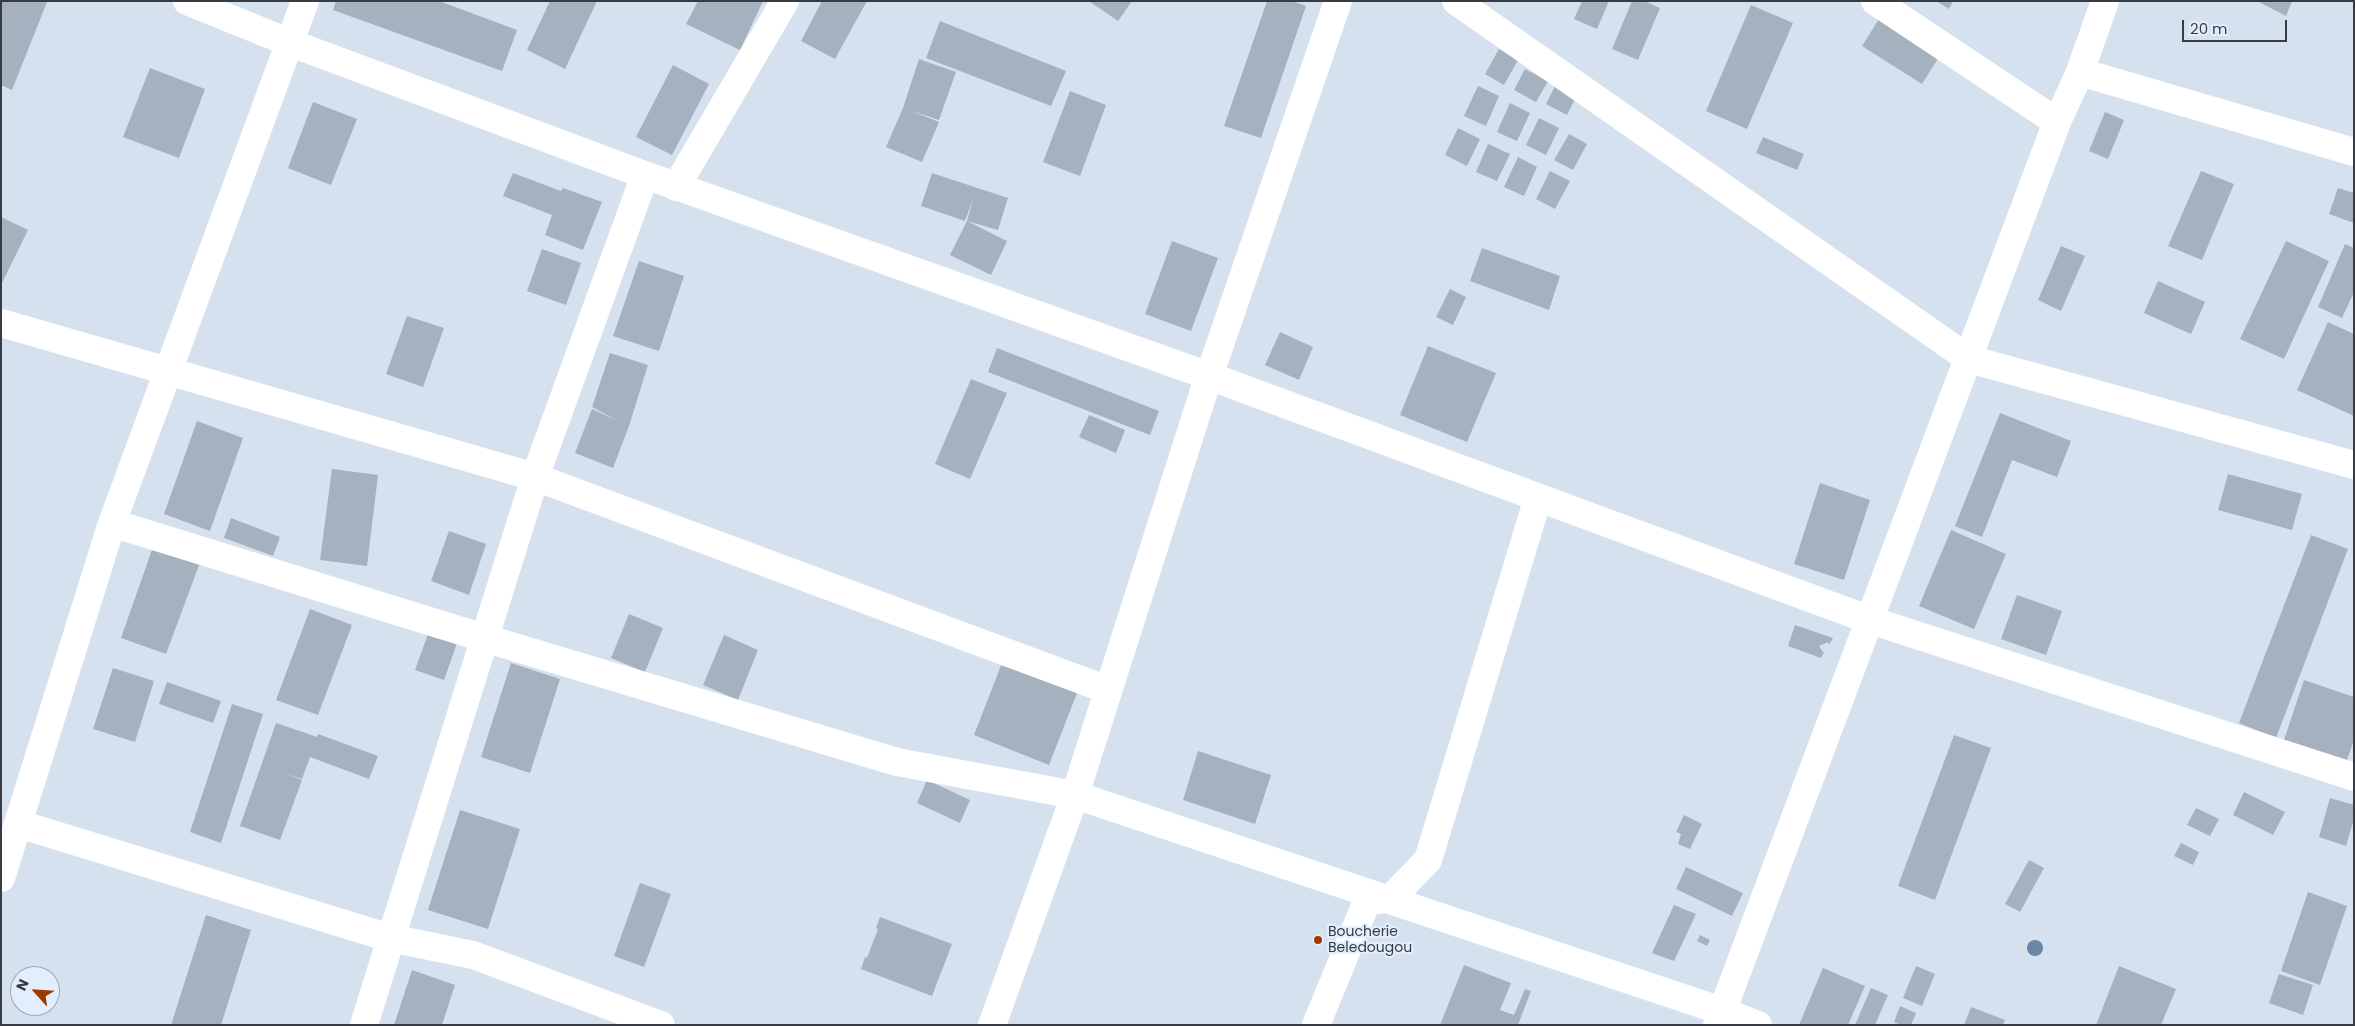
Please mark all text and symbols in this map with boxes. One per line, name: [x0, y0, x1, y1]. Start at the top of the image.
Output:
scale bar: [2185, 10, 2290, 42]
text: 20 m: [2190, 18, 2228, 39]
place label: Boucherie Beledougou: [1328, 924, 1412, 956]
marker: Boucherie Beledougou: [1312, 934, 1324, 946]
north arrow: [10, 966, 60, 1016]
text: N: [11, 976, 34, 994]

